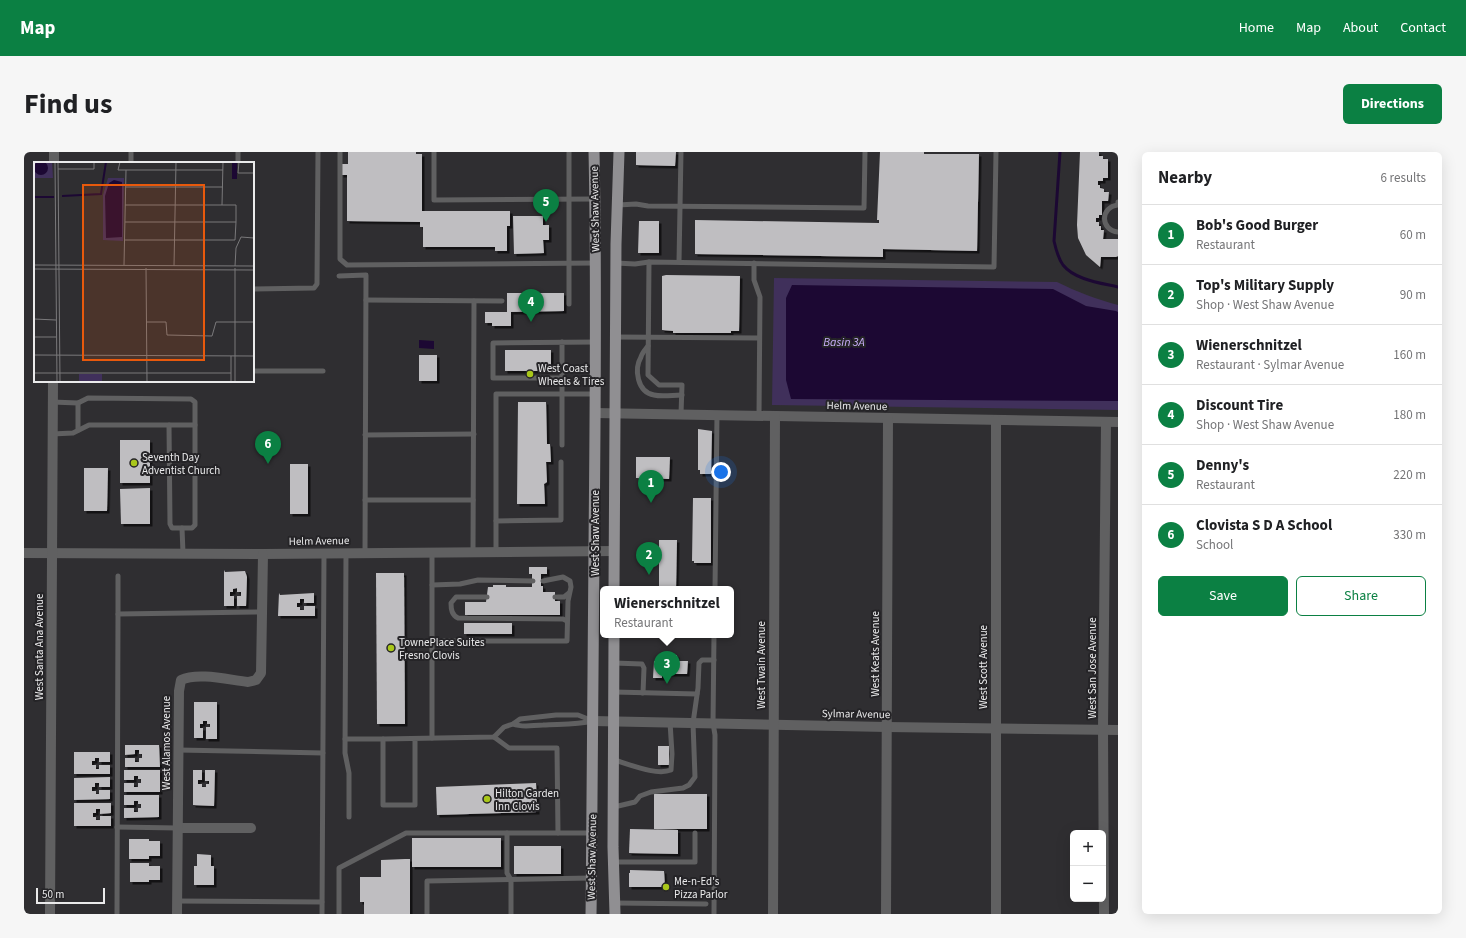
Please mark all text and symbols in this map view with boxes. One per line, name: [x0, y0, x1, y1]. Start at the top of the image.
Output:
text: Map: [20, 15, 55, 42]
text: Home: [1239, 18, 1274, 38]
text: Map: [1296, 18, 1321, 38]
text: About: [1343, 18, 1378, 38]
text: Contact: [1400, 18, 1446, 38]
text: Find us: [24, 84, 112, 124]
button: Directions: [1343, 84, 1442, 124]
inset map: [34, 162, 254, 382]
street label: West Shaw Avenue: [587, 165, 603, 252]
text: Nearby: [1158, 166, 1212, 190]
text: 6 results: [1381, 169, 1426, 187]
pin: 5: [533, 189, 559, 222]
text: Bob's Good Burger: [1196, 215, 1318, 236]
text: 1: [1168, 226, 1174, 244]
text: 60 m: [1400, 226, 1426, 244]
text: Restaurant: [1196, 236, 1255, 254]
text: Top's Military Supply: [1196, 275, 1334, 296]
text: 2: [1168, 286, 1174, 304]
text: 90 m: [1400, 286, 1426, 304]
pin: 4: [518, 289, 544, 322]
text: Shop · West Shaw Avenue: [1196, 296, 1334, 314]
water label: Basin 3A: [823, 334, 865, 351]
text: Wienerschnitzel: [1196, 335, 1302, 356]
text: 3: [1168, 346, 1174, 364]
text: 160 m: [1393, 346, 1426, 364]
text: Restaurant · Sylmar Avenue: [1196, 356, 1344, 374]
place label: West Coast Wheels & Tires: [538, 361, 605, 389]
marker: West Coast Wheels & Tires: [525, 369, 535, 379]
text: Discount Tire: [1196, 395, 1283, 416]
street label: Helm Avenue: [827, 398, 888, 414]
text: 4: [1168, 406, 1174, 424]
text: 180 m: [1393, 406, 1426, 424]
text: Shop · West Shaw Avenue: [1196, 416, 1334, 434]
pin: 6: [255, 431, 281, 464]
place label: Seventh Day Adventist Church: [142, 450, 220, 478]
text: Denny's: [1196, 455, 1249, 476]
marker: Seventh Day Adventist Church: [129, 458, 139, 468]
your location: [711, 462, 731, 482]
text: 5: [1168, 466, 1174, 484]
text: 220 m: [1393, 466, 1426, 484]
pin: 1: [638, 470, 664, 503]
text: Restaurant: [1196, 476, 1255, 494]
street label: West Shaw Avenue: [588, 490, 603, 576]
text: Clovista S D A School: [1196, 515, 1332, 536]
text: 6: [1168, 526, 1174, 544]
text: 330 m: [1393, 526, 1426, 544]
street label: Helm Avenue: [289, 533, 350, 549]
text: School: [1196, 536, 1233, 554]
pin: 2: [636, 542, 662, 575]
button: Save: [1158, 576, 1288, 616]
button: Share: [1296, 576, 1426, 616]
popup: [600, 586, 734, 638]
street label: West Santa Ana Avenue: [32, 593, 47, 700]
text: Wienerschnitzel: [614, 593, 720, 614]
street label: West Keats Avenue: [868, 611, 883, 697]
text: Restaurant: [614, 614, 673, 632]
street label: West San Jose Avenue: [1085, 617, 1100, 719]
street label: West Twain Avenue: [754, 620, 769, 709]
street label: West Scott Avenue: [976, 624, 991, 709]
place label: TownePlace Suites Fresno Clovis: [399, 635, 485, 663]
marker: TownePlace Suites Fresno Clovis: [386, 643, 396, 653]
pin: 3: [654, 651, 680, 684]
street label: West Alamos Avenue: [159, 695, 174, 790]
street label: Sylmar Avenue: [822, 706, 891, 722]
place label: Hilton Garden Inn Clovis: [495, 786, 559, 814]
marker: Hilton Garden Inn Clovis: [482, 794, 492, 804]
street label: West Shaw Avenue: [584, 813, 600, 900]
map controls: [1070, 830, 1106, 902]
button: +: [1070, 830, 1106, 866]
button: −: [1070, 866, 1106, 902]
place label: Me-n-Ed's Pizza Parlor: [674, 874, 728, 902]
marker: Me-n-Ed's Pizza Parlor: [661, 882, 671, 892]
scale bar: [36, 886, 105, 905]
text: 50 m: [42, 887, 64, 902]

